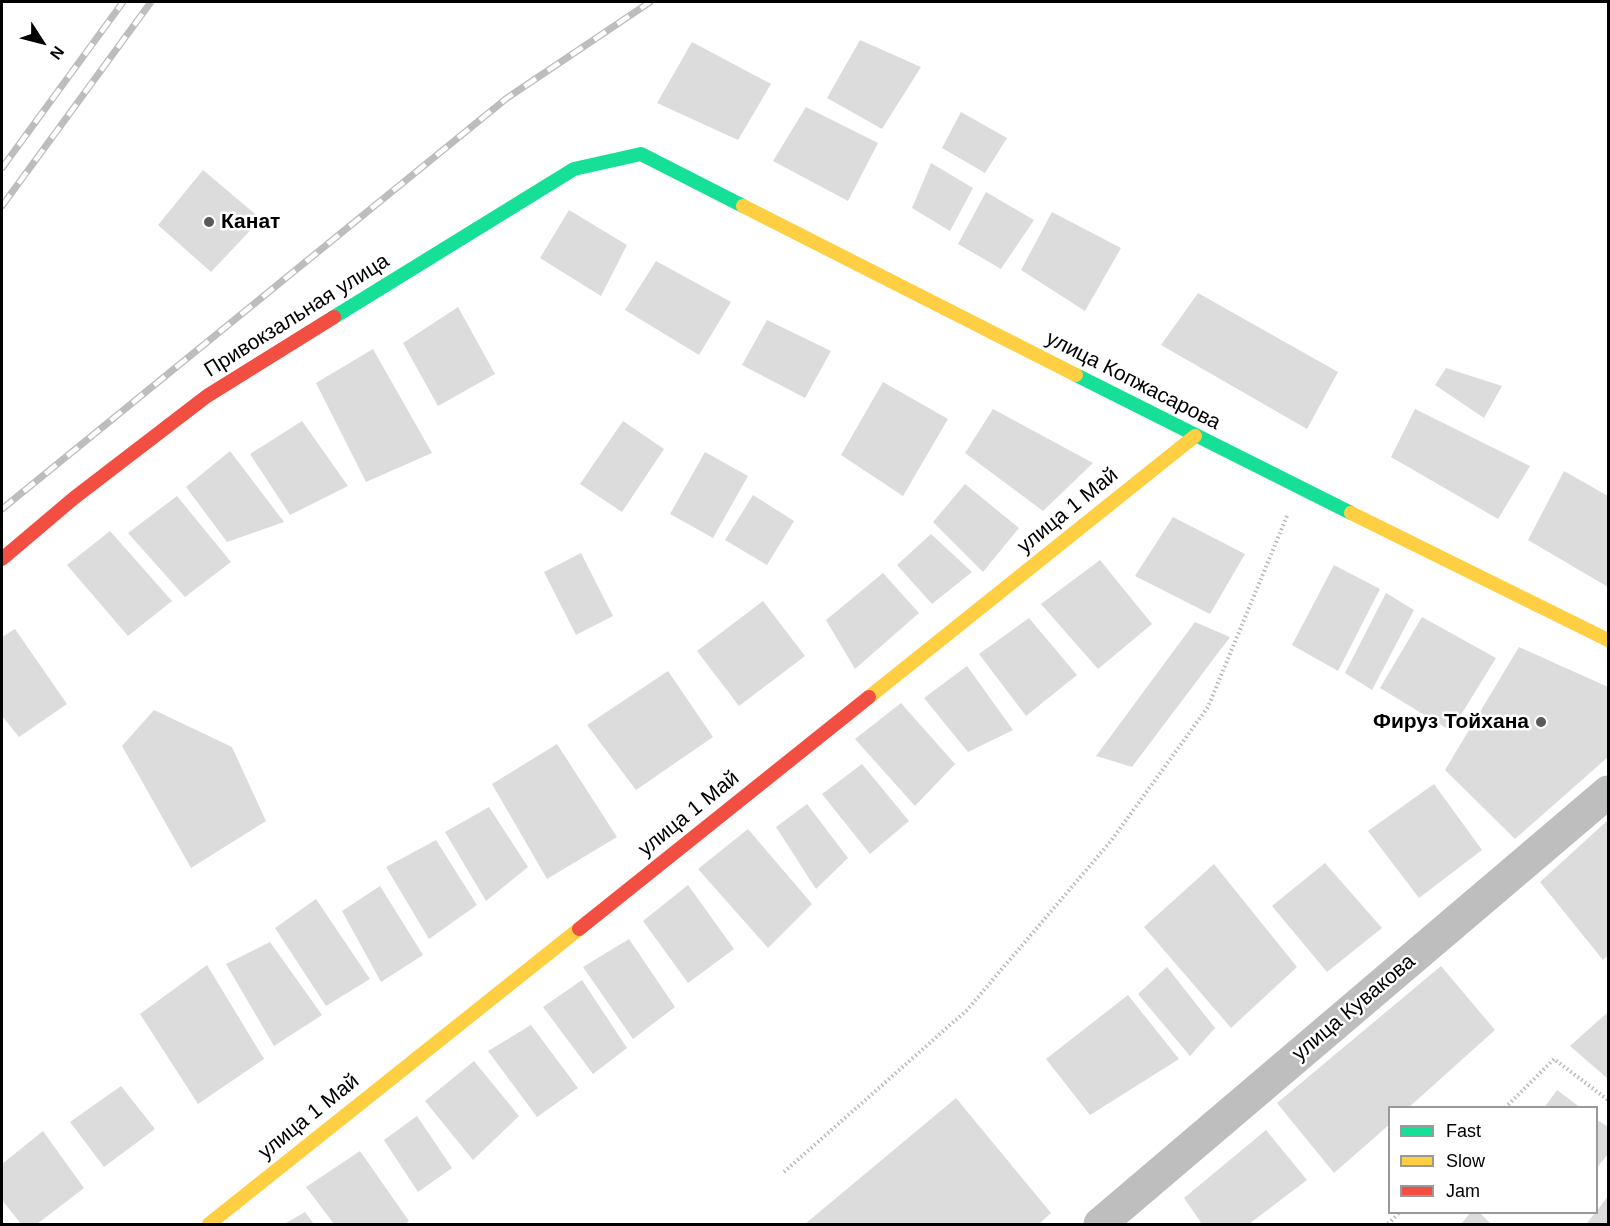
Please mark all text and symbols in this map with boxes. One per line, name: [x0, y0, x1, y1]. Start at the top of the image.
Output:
north arrow: [12, 12, 72, 72]
text: N: [47, 43, 67, 63]
place label: Канат: [221, 209, 280, 235]
marker: Канат: [202, 215, 216, 229]
street label: Привокзальная улица: [200, 249, 394, 383]
street label: улица Копжасарова: [1041, 326, 1225, 436]
street label: улица 1 Май: [1013, 463, 1123, 559]
place label: Фируз Тойхана: [1373, 709, 1529, 735]
marker: Фируз Тойхана: [1534, 715, 1548, 729]
street label: улица 1 Май: [634, 766, 744, 862]
street label: улица Кувакова: [1287, 949, 1421, 1067]
street label: улица 1 Май: [254, 1069, 364, 1165]
legend: [1388, 1106, 1598, 1214]
text: Fast: [1446, 1121, 1481, 1141]
text: Slow: [1446, 1151, 1485, 1171]
text: Jam: [1446, 1181, 1480, 1201]

